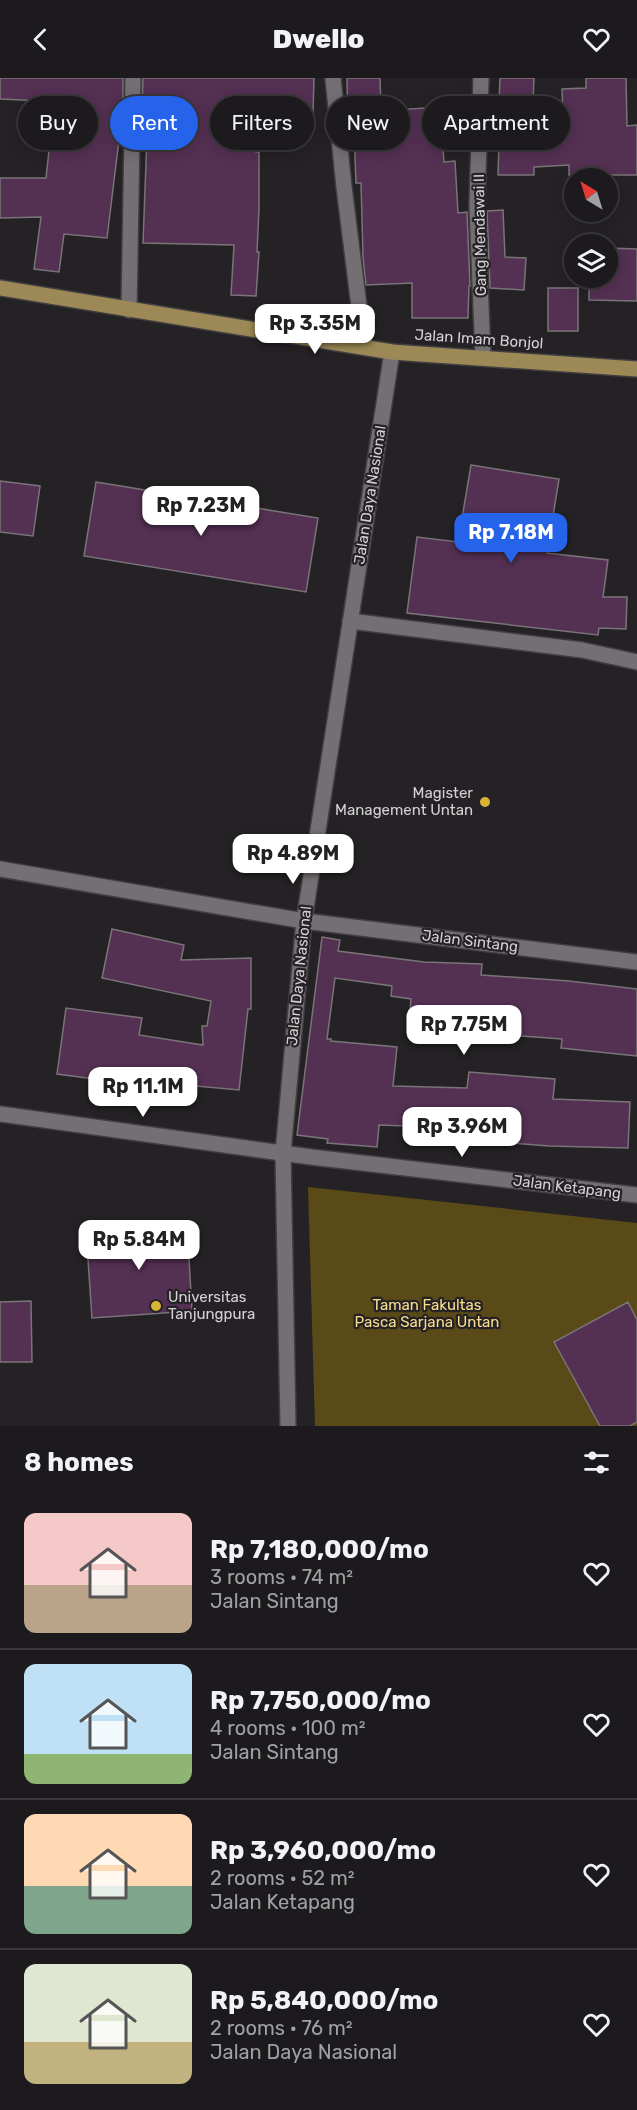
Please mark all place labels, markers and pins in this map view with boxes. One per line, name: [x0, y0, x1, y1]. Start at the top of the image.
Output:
pin: Rp 3.35M: [253, 304, 377, 355]
pin: Rp 7.23M: [139, 486, 263, 537]
pin: Rp 7.18M: [449, 513, 573, 564]
place label: Magister Management Untan: [335, 784, 473, 819]
marker: Magister Management Untan: [478, 795, 492, 809]
pin: Rp 4.89M: [231, 834, 355, 885]
pin: Rp 7.75M: [402, 1005, 526, 1056]
pin: Rp 11.1M: [81, 1067, 205, 1118]
pin: Rp 3.96M: [400, 1107, 524, 1158]
pin: Rp 5.84M: [77, 1220, 201, 1271]
place label: Universitas Tanjungpura: [168, 1288, 255, 1323]
marker: Universitas Tanjungpura: [149, 1299, 163, 1313]

